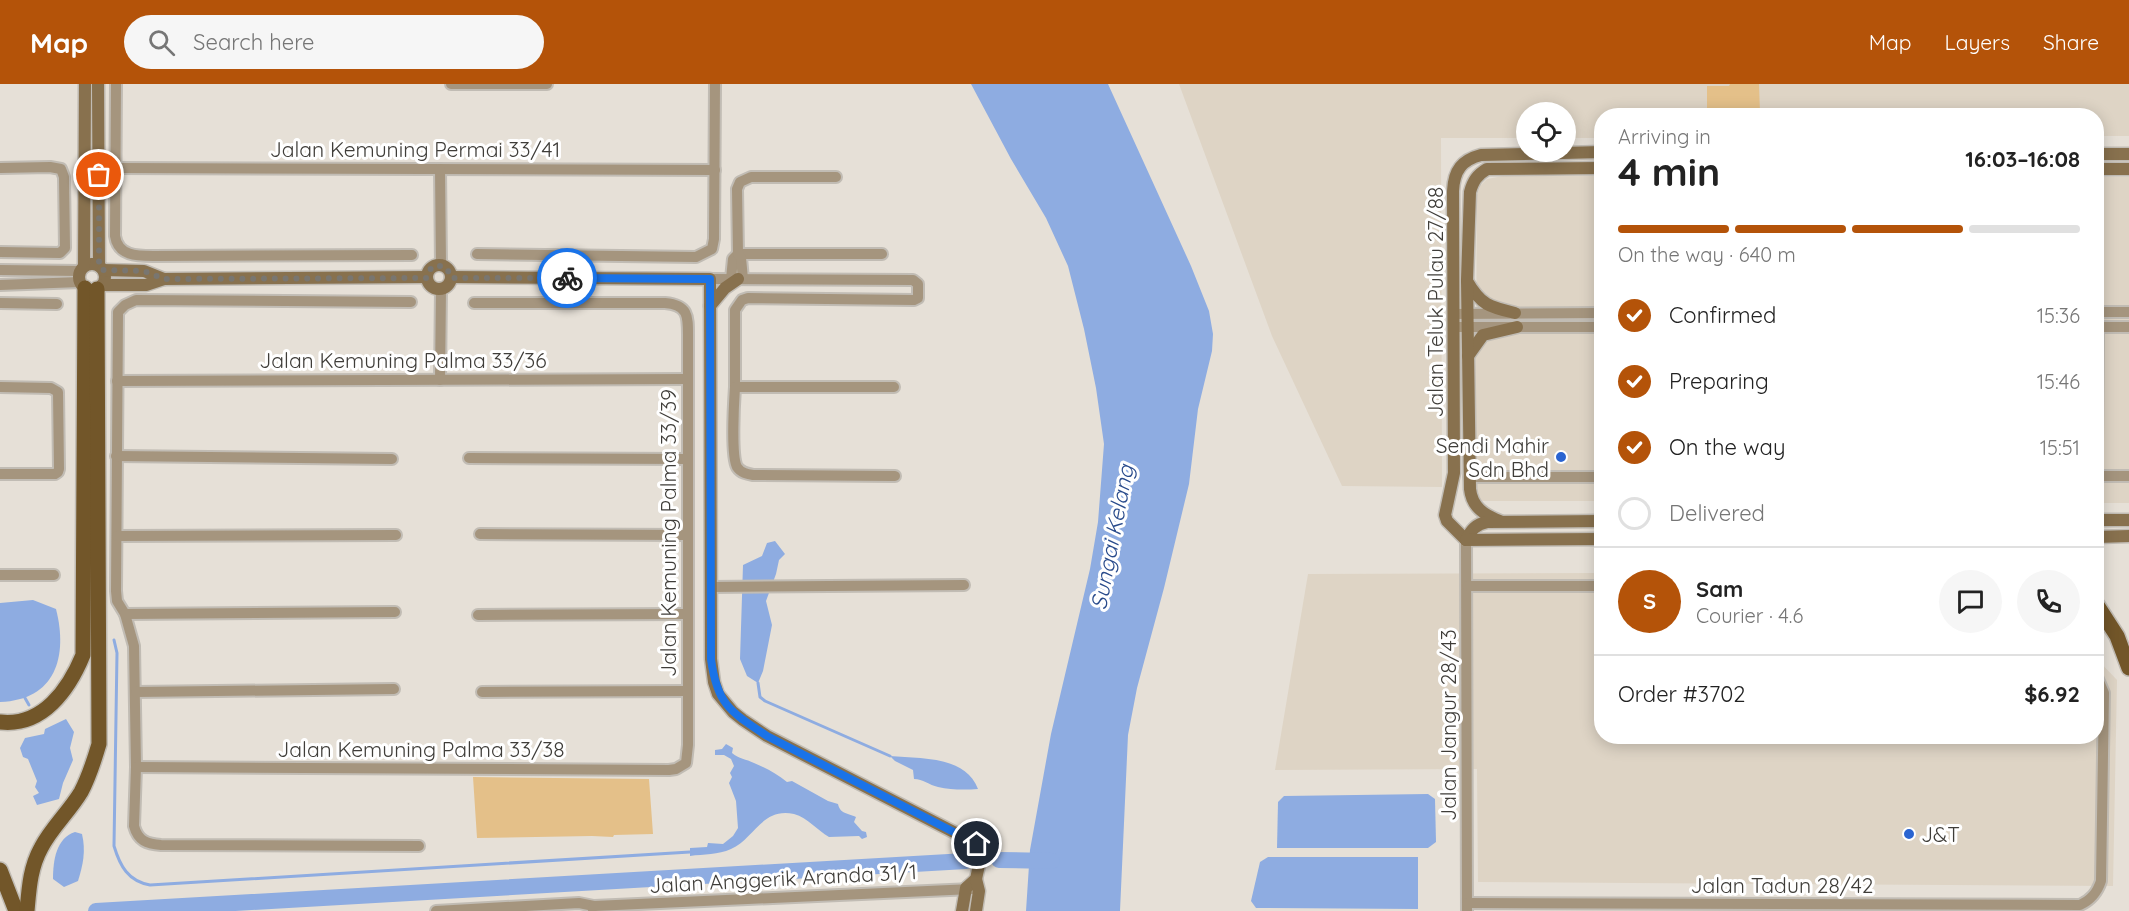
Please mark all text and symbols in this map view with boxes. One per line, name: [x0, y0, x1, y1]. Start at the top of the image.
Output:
search box: [124, 15, 544, 69]
text: Map: [30, 25, 88, 60]
icon: search: [145, 26, 178, 59]
text: Search here: [193, 28, 315, 56]
text: Map: [1869, 29, 1912, 55]
text: Layers: [1945, 29, 2010, 55]
text: Share: [2043, 29, 2099, 55]
map controls: [1516, 102, 1576, 162]
button: locate: [1516, 102, 1576, 162]
text: Arriving in: [1618, 124, 1711, 149]
street label: Jalan Kemuning Permai 33/41: [270, 136, 560, 162]
text: 16:03–16:08: [1965, 145, 2080, 173]
text: 4 min: [1618, 147, 1720, 196]
pin: [73, 149, 124, 200]
icon: bag: [82, 158, 115, 191]
street label: Jalan Teluk Pulau 27/88: [1422, 187, 1448, 417]
text: On the way · 640 m: [1618, 242, 1796, 267]
courier: [537, 248, 597, 308]
icon: bike: [551, 262, 584, 295]
icon: check: [1618, 299, 1651, 332]
text: Confirmed: [1669, 301, 1776, 329]
text: 15:36: [2037, 303, 2080, 328]
street label: Jalan Kemuning Palma 33/36: [259, 347, 547, 373]
icon: check: [1618, 365, 1651, 398]
text: Preparing: [1669, 367, 1769, 395]
text: 15:46: [2037, 369, 2080, 394]
street label: Jalan Kemuning Palma 33/39: [655, 389, 681, 677]
icon: check: [1618, 431, 1651, 464]
place label: Sendi Mahir Sdn Bhd: [1436, 432, 1549, 482]
text: On the way: [1669, 433, 1785, 461]
text: 15:51: [2040, 435, 2080, 460]
marker: Sendi Mahir Sdn Bhd: [1554, 450, 1568, 464]
water label: Sungai Kelang: [1084, 461, 1140, 612]
text: Delivered: [1669, 499, 1765, 527]
button: chat: [1939, 570, 2002, 633]
button: phone: [2017, 570, 2080, 633]
text: Sam: [1696, 575, 1743, 603]
text: S: [1643, 587, 1656, 615]
text: Courier · 4.6: [1696, 603, 1803, 628]
street label: Jalan Jangur 28/43: [1435, 629, 1461, 821]
text: Order #3702: [1618, 680, 1746, 708]
text: $6.92: [2024, 680, 2080, 708]
street label: Jalan Kemuning Palma 33/38: [277, 736, 565, 762]
pin: [951, 818, 1002, 869]
place label: J&T: [1921, 821, 1960, 847]
icon: home: [960, 827, 993, 860]
marker: J&T: [1902, 827, 1916, 841]
street label: Jalan Anggerik Aranda 31/1: [648, 858, 918, 898]
street label: Jalan Tadun 28/42: [1691, 872, 1874, 898]

